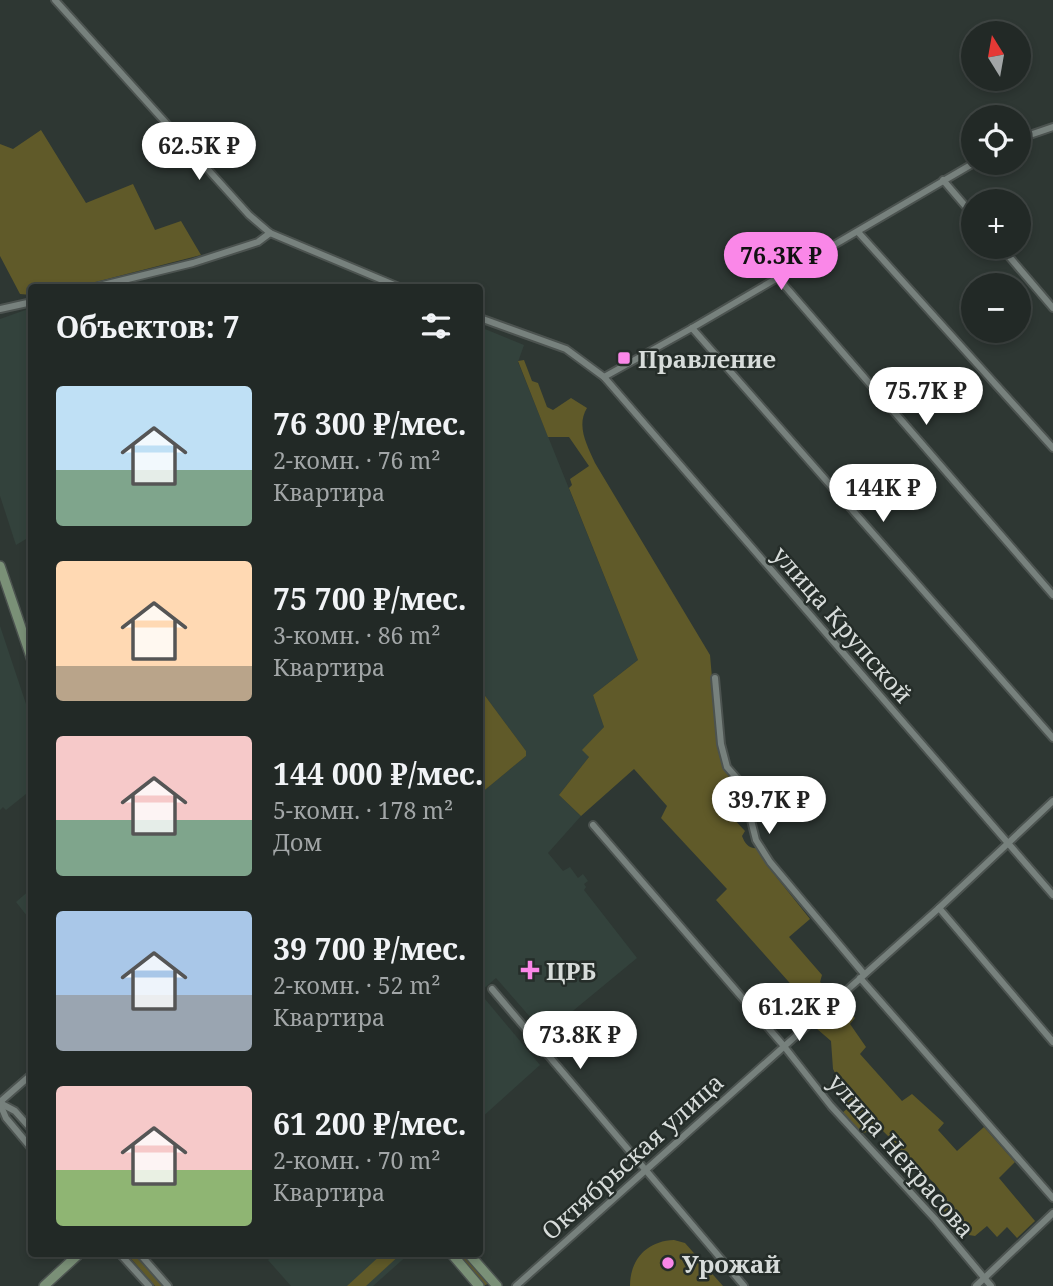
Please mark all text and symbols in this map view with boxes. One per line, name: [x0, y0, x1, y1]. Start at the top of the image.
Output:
north arrow: [961, 21, 1031, 91]
map controls: [961, 21, 1031, 343]
button: locate: [961, 105, 1031, 175]
pin: 62.5K ₽: [134, 122, 264, 182]
text: 62.5K ₽: [158, 129, 240, 161]
button: +: [961, 189, 1031, 259]
pin: 76.3K ₽: [716, 232, 846, 292]
text: 76.3K ₽: [740, 239, 822, 271]
button: −: [961, 273, 1031, 343]
text: Объектов: 7: [56, 306, 240, 347]
icon: filters: [417, 307, 455, 345]
place label: Правление: [638, 342, 776, 375]
marker: Правление: [616, 350, 632, 366]
pin: 75.7K ₽: [861, 368, 991, 427]
text: 75.7K ₽: [885, 374, 967, 406]
text: 76 300 ₽/мес.: [273, 403, 467, 444]
icon: home: [112, 414, 196, 498]
text: 2-комн. · 76 m²: [273, 444, 440, 476]
pin: 144K ₽: [826, 464, 940, 524]
text: 144K ₽: [845, 471, 921, 503]
text: Квартира: [273, 476, 385, 508]
street label: улица Крупской: [766, 538, 920, 710]
text: 75 700 ₽/мес.: [273, 578, 467, 619]
icon: home: [112, 589, 196, 673]
text: 3-комн. · 86 m²: [273, 619, 440, 651]
text: Квартира: [273, 651, 385, 683]
text: 144 000 ₽/мес.: [273, 753, 484, 794]
icon: home: [112, 764, 196, 848]
pin: 39.7K ₽: [704, 776, 834, 836]
text: 39.7K ₽: [728, 783, 810, 815]
text: 5-комн. · 178 m²: [273, 794, 453, 826]
text: Дом: [273, 826, 322, 858]
text: 39 700 ₽/мес.: [273, 928, 467, 969]
icon: home: [112, 939, 196, 1023]
place label: ЦРБ: [546, 954, 596, 987]
marker: ЦРБ: [520, 960, 540, 980]
text: 2-комн. · 52 m²: [273, 969, 440, 1001]
pin: 61.2K ₽: [734, 984, 864, 1043]
text: 61.2K ₽: [758, 990, 840, 1022]
text: Квартира: [273, 1001, 385, 1033]
pin: 73.8K ₽: [515, 1012, 645, 1071]
text: 73.8K ₽: [539, 1018, 621, 1050]
street label: Октябрьская улица: [534, 1065, 730, 1247]
street label: улица Некрасова: [821, 1066, 983, 1244]
text: 61 200 ₽/мес.: [273, 1103, 467, 1144]
icon: home: [112, 1114, 196, 1198]
text: 2-комн. · 70 m²: [273, 1144, 440, 1176]
text: Квартира: [273, 1176, 385, 1208]
place label: Урожай: [682, 1247, 781, 1280]
marker: Урожай: [660, 1255, 676, 1271]

